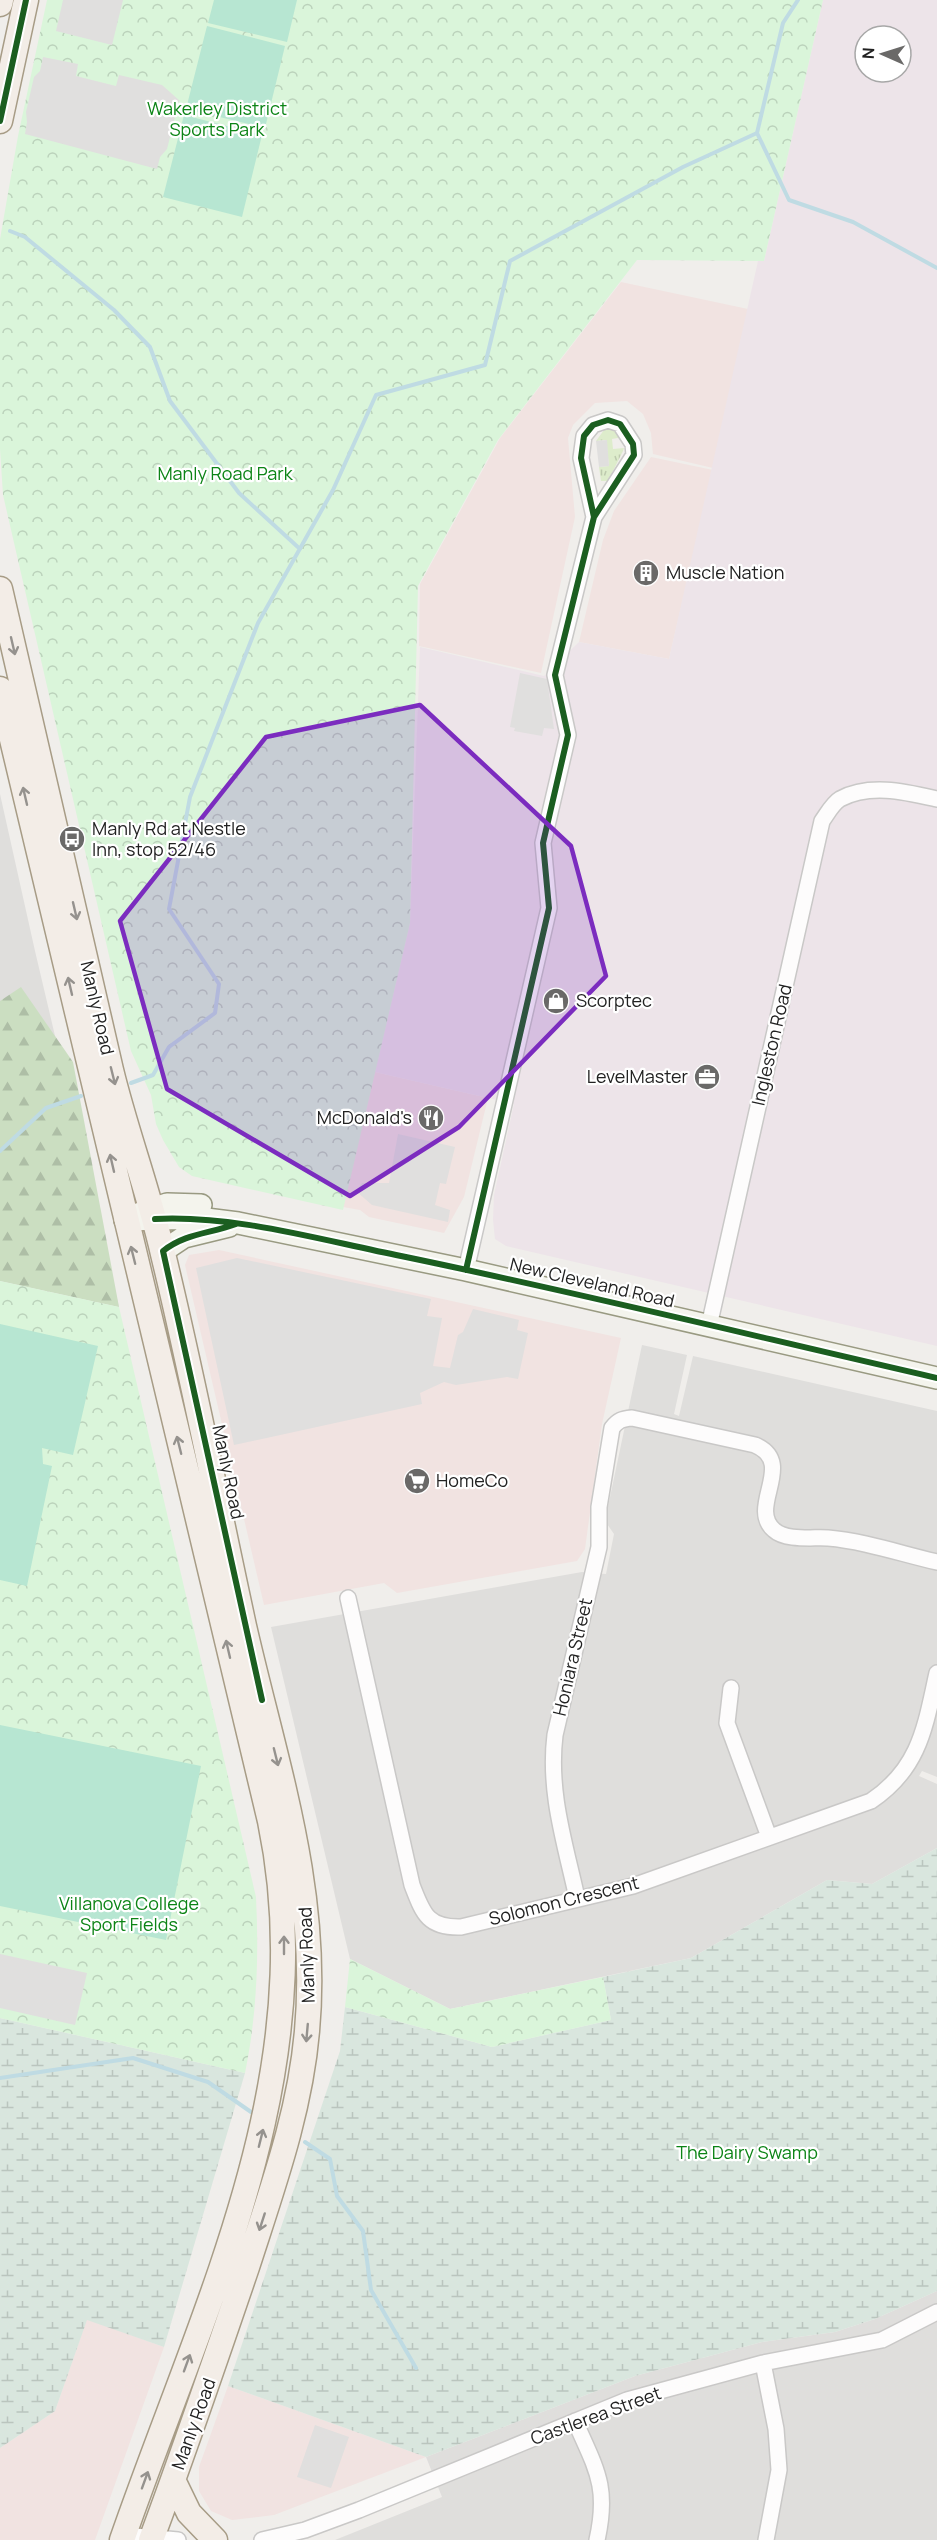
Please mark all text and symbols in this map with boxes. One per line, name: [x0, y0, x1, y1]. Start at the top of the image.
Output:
north arrow: [853, 24, 913, 84]
text: N: [857, 47, 879, 60]
park label: Wakerley District Sports Park: [147, 96, 287, 141]
park label: Manly Road Park: [157, 461, 294, 485]
building icon: Muscle Nation: [631, 558, 661, 588]
place label: Muscle Nation: [666, 560, 784, 584]
one-way arrow: [8, 636, 20, 655]
one-way arrow: [19, 787, 31, 806]
place label: Manly Rd at Nestle Inn, stop 52/46: [92, 816, 246, 861]
bus stop icon: Manly Rd at Nestle Inn, stop 52/46: [57, 824, 87, 854]
one-way arrow: [70, 901, 81, 920]
street label: Manly Road: [76, 958, 120, 1057]
one-way arrow: [64, 977, 76, 996]
street label: Ingleston Road: [745, 982, 797, 1108]
shop icon: Scorptec: [541, 986, 571, 1016]
place label: Scorptec: [576, 988, 652, 1012]
office icon: LevelMaster: [692, 1062, 722, 1092]
place label: LevelMaster: [587, 1064, 689, 1088]
one-way arrow: [107, 1067, 119, 1086]
restaurant icon: McDonald's: [416, 1103, 446, 1133]
place label: McDonald's: [317, 1105, 412, 1129]
one-way arrow: [106, 1154, 117, 1173]
one-way arrow: [127, 1246, 139, 1265]
street label: New Cleveland Road: [508, 1251, 677, 1313]
street label: Manly Road: [207, 1422, 251, 1521]
one-way arrow: [173, 1435, 185, 1454]
supermarket icon: HomeCo: [402, 1466, 432, 1496]
place label: HomeCo: [436, 1468, 508, 1492]
street label: Honiara Street: [547, 1595, 597, 1718]
one-way arrow: [221, 1640, 233, 1659]
one-way arrow: [271, 1747, 283, 1766]
street label: Solomon Crescent: [486, 1870, 641, 1930]
park label: Villanova College Sport Fields: [59, 1891, 199, 1936]
street label: Manly Road: [292, 1907, 320, 2003]
one-way arrow: [278, 1936, 289, 1956]
one-way arrow: [301, 2022, 312, 2042]
one-way arrow: [255, 2129, 267, 2148]
park label: The Dairy Swamp: [676, 2140, 818, 2164]
one-way arrow: [255, 2212, 266, 2231]
one-way arrow: [182, 2355, 193, 2373]
street label: Manly Road: [165, 2375, 221, 2473]
street label: Castlerea Street: [527, 2380, 664, 2450]
one-way arrow: [140, 2472, 151, 2490]

